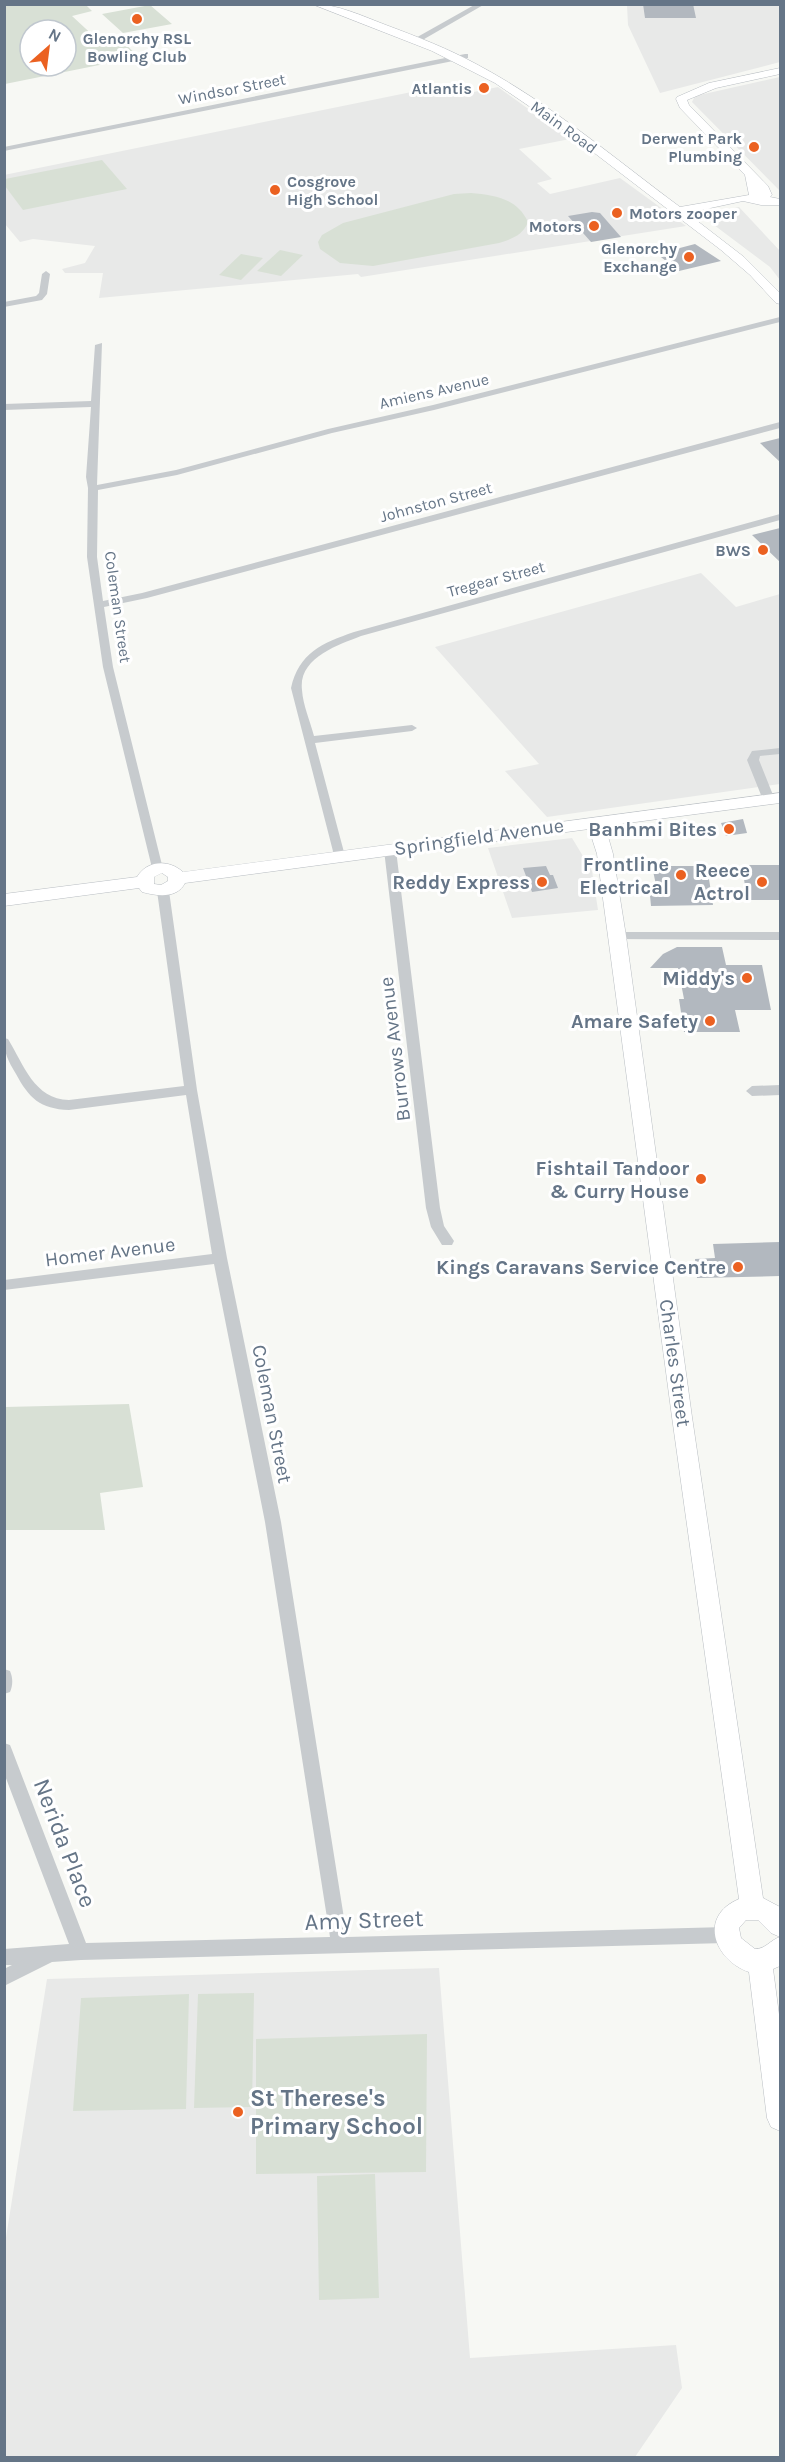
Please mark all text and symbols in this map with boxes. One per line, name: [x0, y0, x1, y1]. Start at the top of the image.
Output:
marker: Glenorchy RSL Bowling Club: [130, 12, 144, 26]
north arrow: [18, 18, 78, 78]
text: N: [45, 24, 64, 46]
place label: Glenorchy RSL Bowling Club: [83, 29, 191, 66]
street label: Windsor Street: [177, 69, 287, 109]
place label: Atlantis: [411, 79, 472, 98]
marker: Atlantis: [477, 81, 491, 95]
street label: Main Road: [527, 97, 601, 157]
place label: Derwent Park Plumbing: [641, 129, 743, 166]
marker: Derwent Park Plumbing: [747, 140, 761, 154]
place label: Cosgrove High School: [287, 172, 379, 209]
marker: Cosgrove High School: [268, 183, 282, 197]
place label: Motors zooper: [629, 204, 737, 223]
marker: Motors zooper: [610, 206, 624, 220]
place label: Motors: [529, 217, 582, 236]
marker: Motors: [587, 219, 601, 233]
place label: Glenorchy Exchange: [601, 239, 677, 276]
marker: Glenorchy Exchange: [682, 250, 696, 264]
street label: Amiens Avenue: [377, 369, 491, 413]
street label: Johnston Street: [378, 478, 494, 526]
place label: BWS: [715, 541, 751, 560]
marker: BWS: [756, 543, 770, 557]
street label: Coleman Street: [101, 550, 135, 664]
street label: Tregear Street: [445, 557, 547, 601]
street label: Springfield Avenue: [393, 814, 565, 860]
place label: Banhmi Bites: [588, 818, 717, 841]
marker: Banhmi Bites: [722, 822, 736, 836]
place label: Frontline Electrical: [579, 853, 669, 899]
place label: Reece Actrol: [694, 859, 750, 905]
marker: Frontline Electrical: [674, 868, 688, 882]
place label: Reddy Express: [392, 871, 530, 894]
marker: Reddy Express: [535, 875, 549, 889]
marker: Reece Actrol: [755, 875, 769, 889]
place label: Middy's: [662, 967, 735, 990]
marker: Middy's: [740, 971, 754, 985]
street label: Burrows Avenue: [375, 975, 415, 1123]
place label: Amare Safety: [571, 1010, 698, 1033]
marker: Amare Safety: [703, 1014, 717, 1028]
place label: Fishtail Tandoor & Curry House: [536, 1157, 689, 1203]
marker: Fishtail Tandoor & Curry House: [694, 1172, 708, 1186]
street label: Homer Avenue: [44, 1233, 176, 1271]
place label: Kings Caravans Service Centre: [436, 1256, 726, 1279]
marker: Kings Caravans Service Centre: [731, 1260, 745, 1274]
street label: Charles Street: [655, 1298, 695, 1429]
street label: Coleman Street: [247, 1343, 297, 1486]
street label: Nerida Place: [28, 1775, 102, 1911]
street label: Amy Street: [304, 1904, 424, 1936]
place label: St Therese's Primary School: [250, 2084, 423, 2140]
marker: St Therese's Primary School: [231, 2105, 245, 2119]

